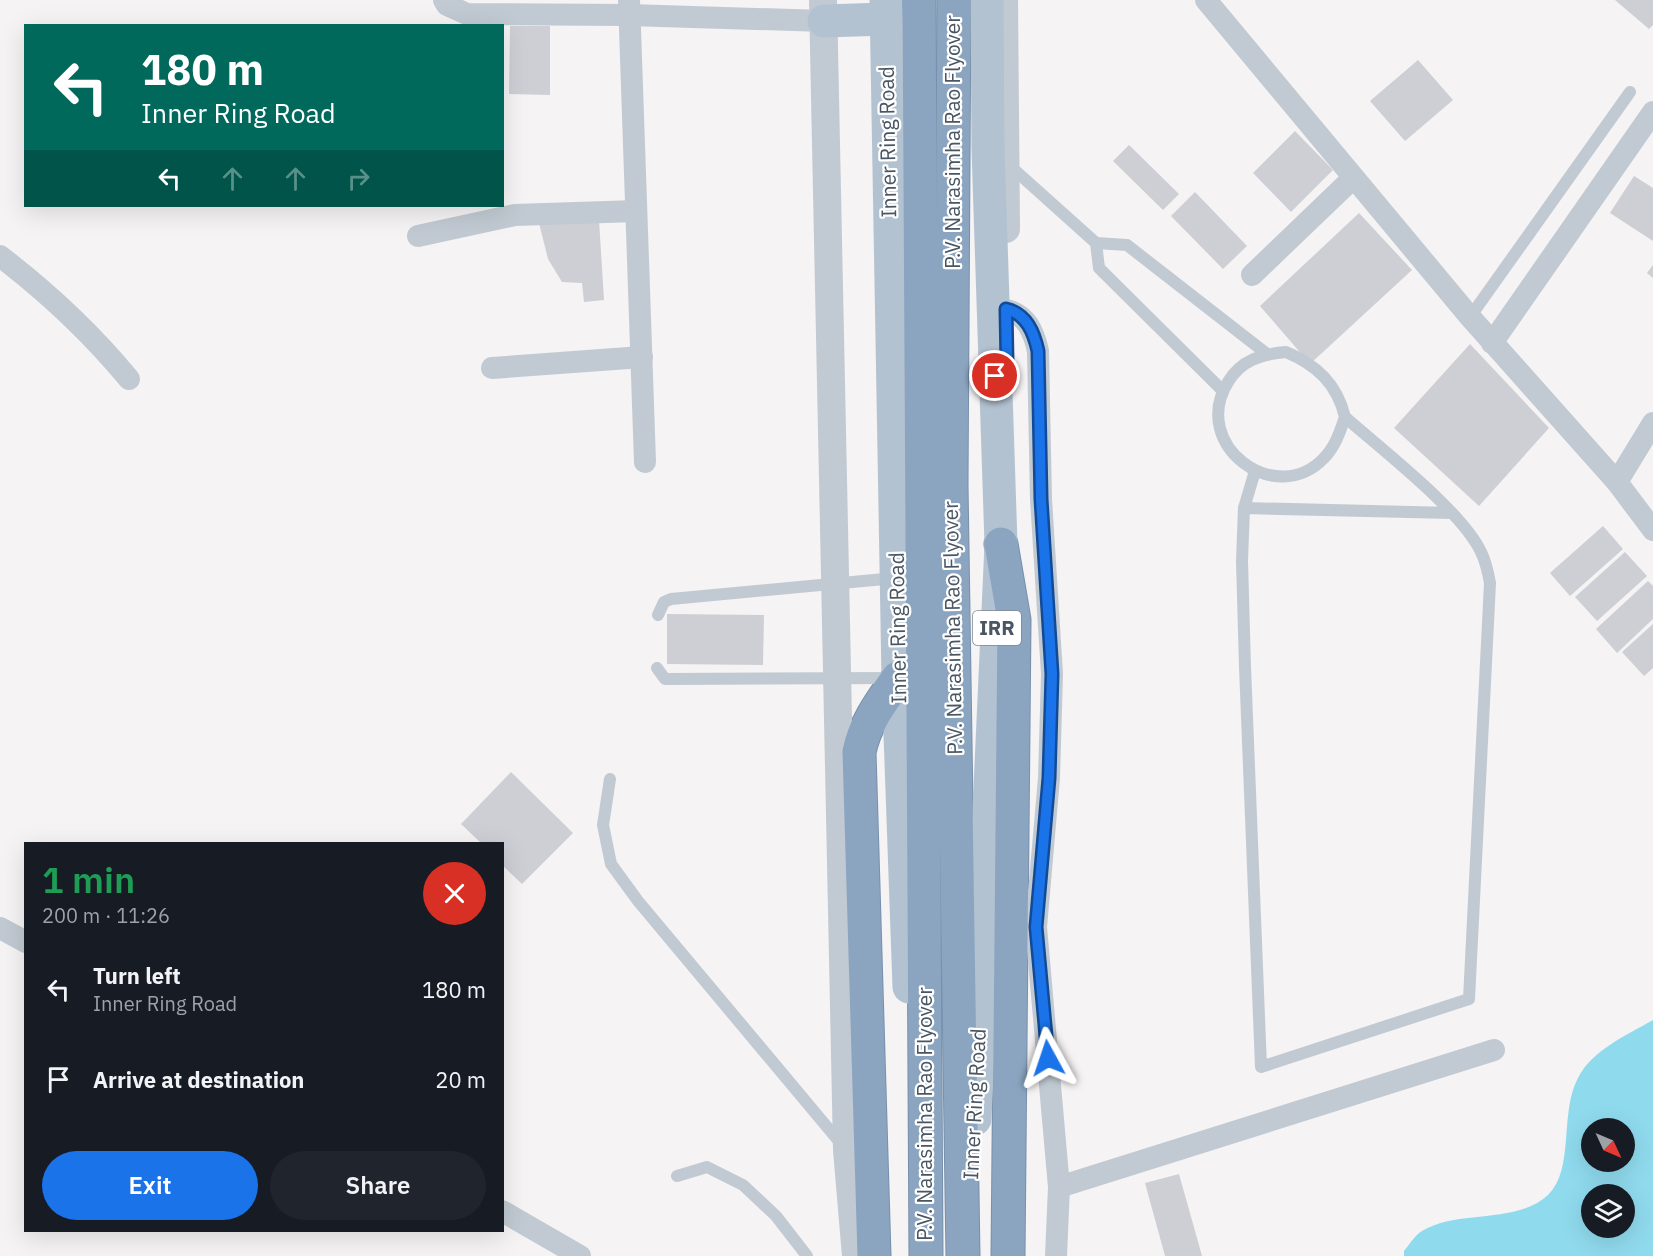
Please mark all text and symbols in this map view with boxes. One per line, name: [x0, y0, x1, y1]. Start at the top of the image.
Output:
street label: P.V. Narasimha Rao Flyover: [938, 15, 966, 269]
text: 180 m: [141, 42, 264, 97]
icon: left: [42, 48, 120, 126]
street label: Inner Ring Road: [872, 66, 902, 218]
text: Inner Ring Road: [141, 95, 336, 130]
icon: left: [153, 162, 186, 195]
icon: ahead: [216, 162, 249, 195]
icon: ahead: [279, 162, 312, 195]
icon: right: [342, 162, 375, 195]
pin: [969, 350, 1020, 401]
icon: arrive: [978, 359, 1011, 392]
street label: P.V. Narasimha Rao Flyover: [936, 501, 968, 755]
street label: Inner Ring Road: [882, 552, 912, 704]
road number: IRR: [973, 611, 1021, 645]
text: 1 min: [42, 856, 135, 903]
button: close: [423, 862, 486, 925]
text: 200 m · 11:26: [42, 902, 170, 929]
text: Turn left: [93, 961, 181, 990]
icon: left: [42, 973, 75, 1006]
text: 180 m: [422, 975, 486, 1004]
street label: P.V. Narasimha Rao Flyover: [910, 987, 938, 1241]
text: Inner Ring Road: [93, 990, 237, 1017]
position arrow: [1016, 1026, 1080, 1090]
street label: Inner Ring Road: [956, 1028, 992, 1180]
icon: arrive: [42, 1063, 75, 1096]
text: Arrive at destination: [93, 1065, 304, 1094]
text: 20 m: [435, 1065, 486, 1094]
north arrow: [1581, 1118, 1635, 1172]
map controls: [1581, 1118, 1635, 1238]
button: Exit: [42, 1151, 258, 1220]
button: Share: [270, 1151, 486, 1220]
button: layers: [1581, 1184, 1635, 1238]

